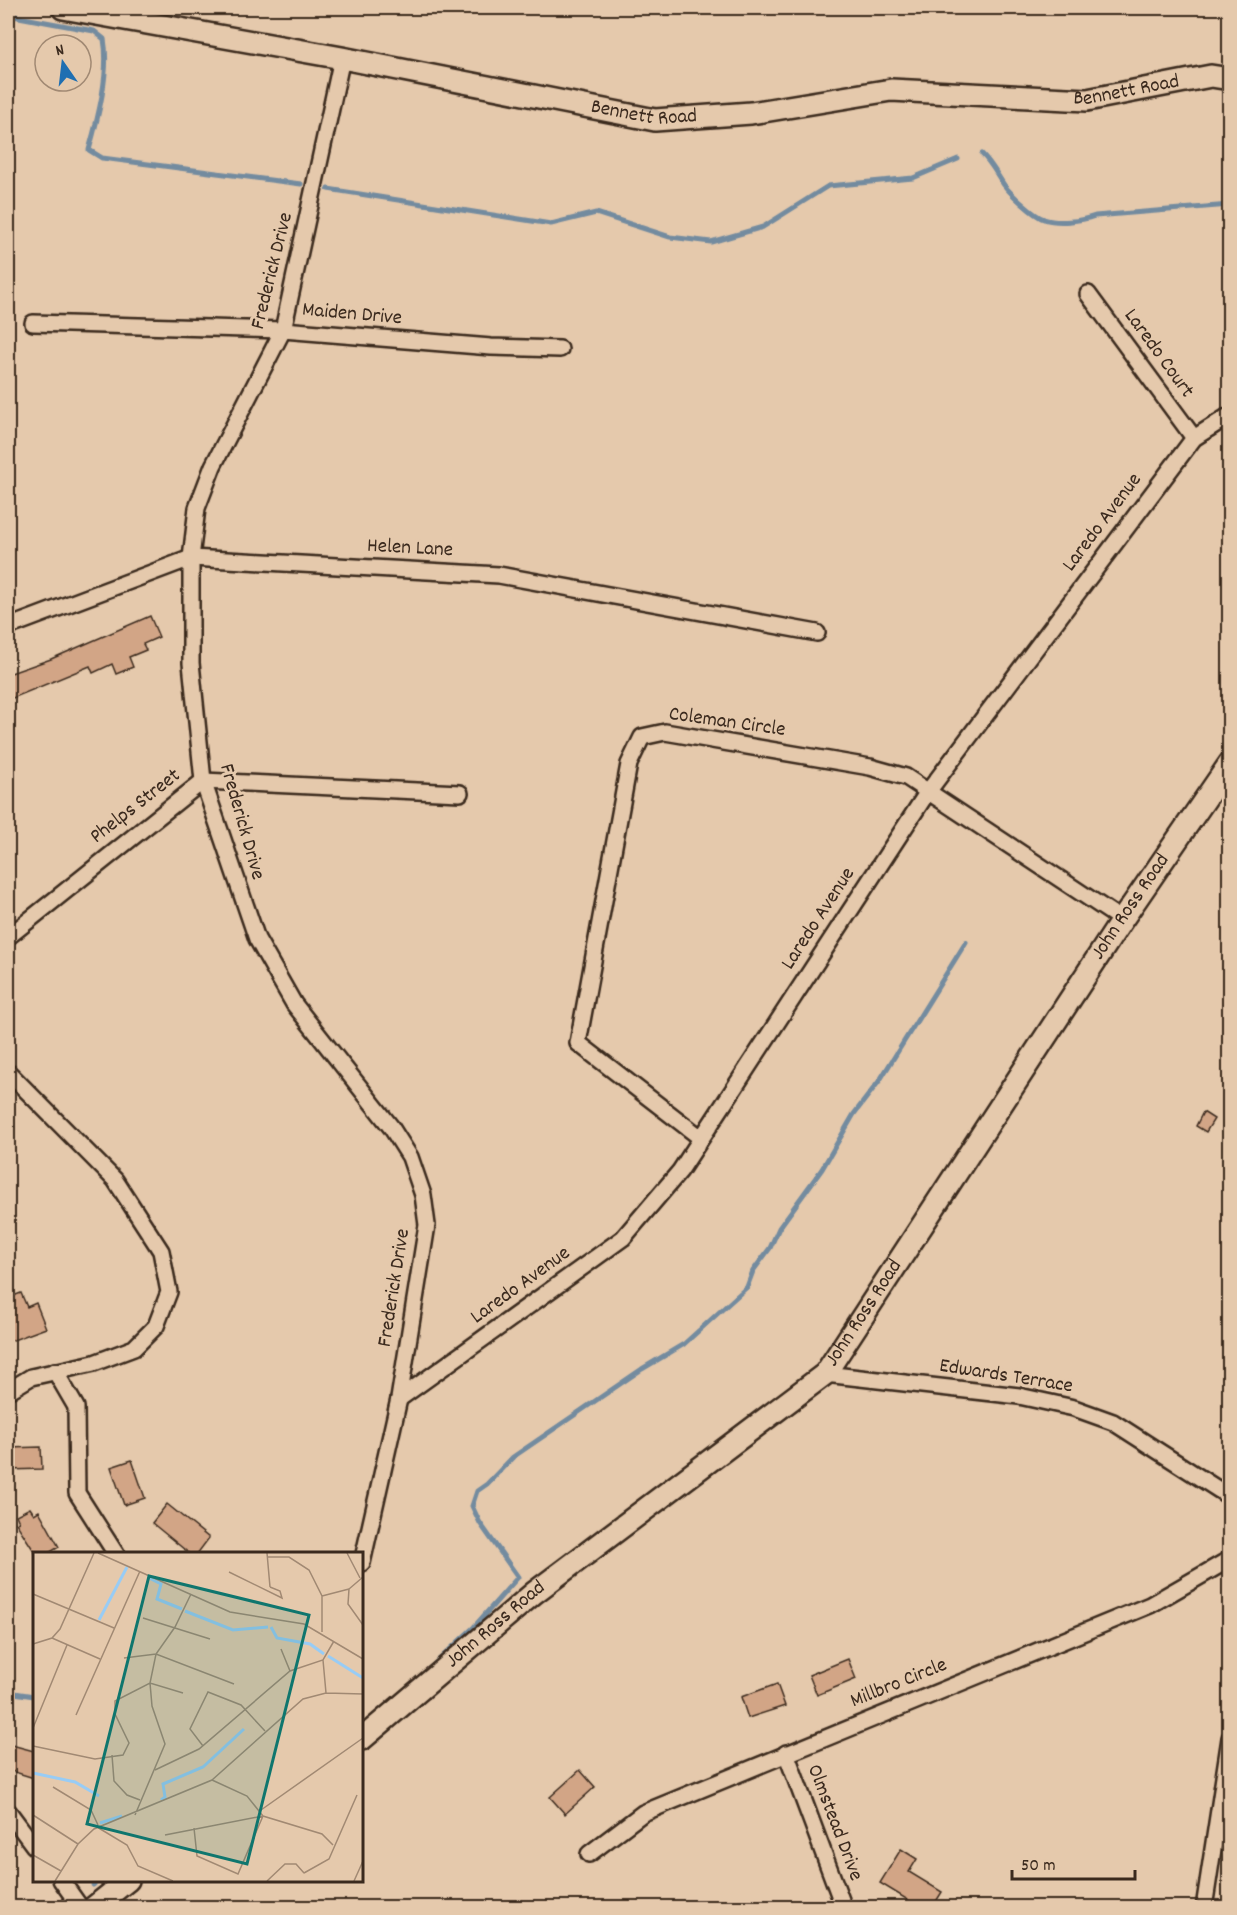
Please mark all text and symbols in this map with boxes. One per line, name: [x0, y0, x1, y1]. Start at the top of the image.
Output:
north arrow: [33, 33, 93, 93]
text: N: [53, 39, 67, 63]
street label: Bennett Road: [1073, 67, 1182, 115]
street label: Bennett Road: [588, 93, 698, 135]
street label: Frederick Drive: [244, 209, 302, 333]
street label: Maiden Drive: [301, 296, 403, 334]
street label: Laredo Court: [1115, 303, 1201, 405]
street label: Laredo Avenue: [1056, 467, 1150, 579]
street label: Helen Lane: [366, 532, 454, 566]
street label: Coleman Circle: [667, 700, 787, 746]
street label: Frederick Drive: [210, 760, 272, 884]
street label: Phelps Street: [84, 762, 188, 852]
street label: John Ross Road: [1084, 848, 1178, 966]
street label: Laredo Avenue: [775, 862, 863, 976]
street label: Frederick Drive: [371, 1227, 419, 1349]
street label: Laredo Avenue: [465, 1239, 577, 1333]
street label: John Ross Road: [818, 1254, 911, 1373]
street label: Edwards Terrace: [937, 1352, 1075, 1402]
inset map: [33, 1552, 363, 1882]
street label: John Ross Road: [440, 1574, 552, 1676]
street label: Millbro Circle: [846, 1651, 952, 1717]
street label: Olmstead Drive: [798, 1761, 870, 1885]
scale bar: [1012, 1843, 1135, 1881]
text: 50 m: [1021, 1854, 1056, 1879]

